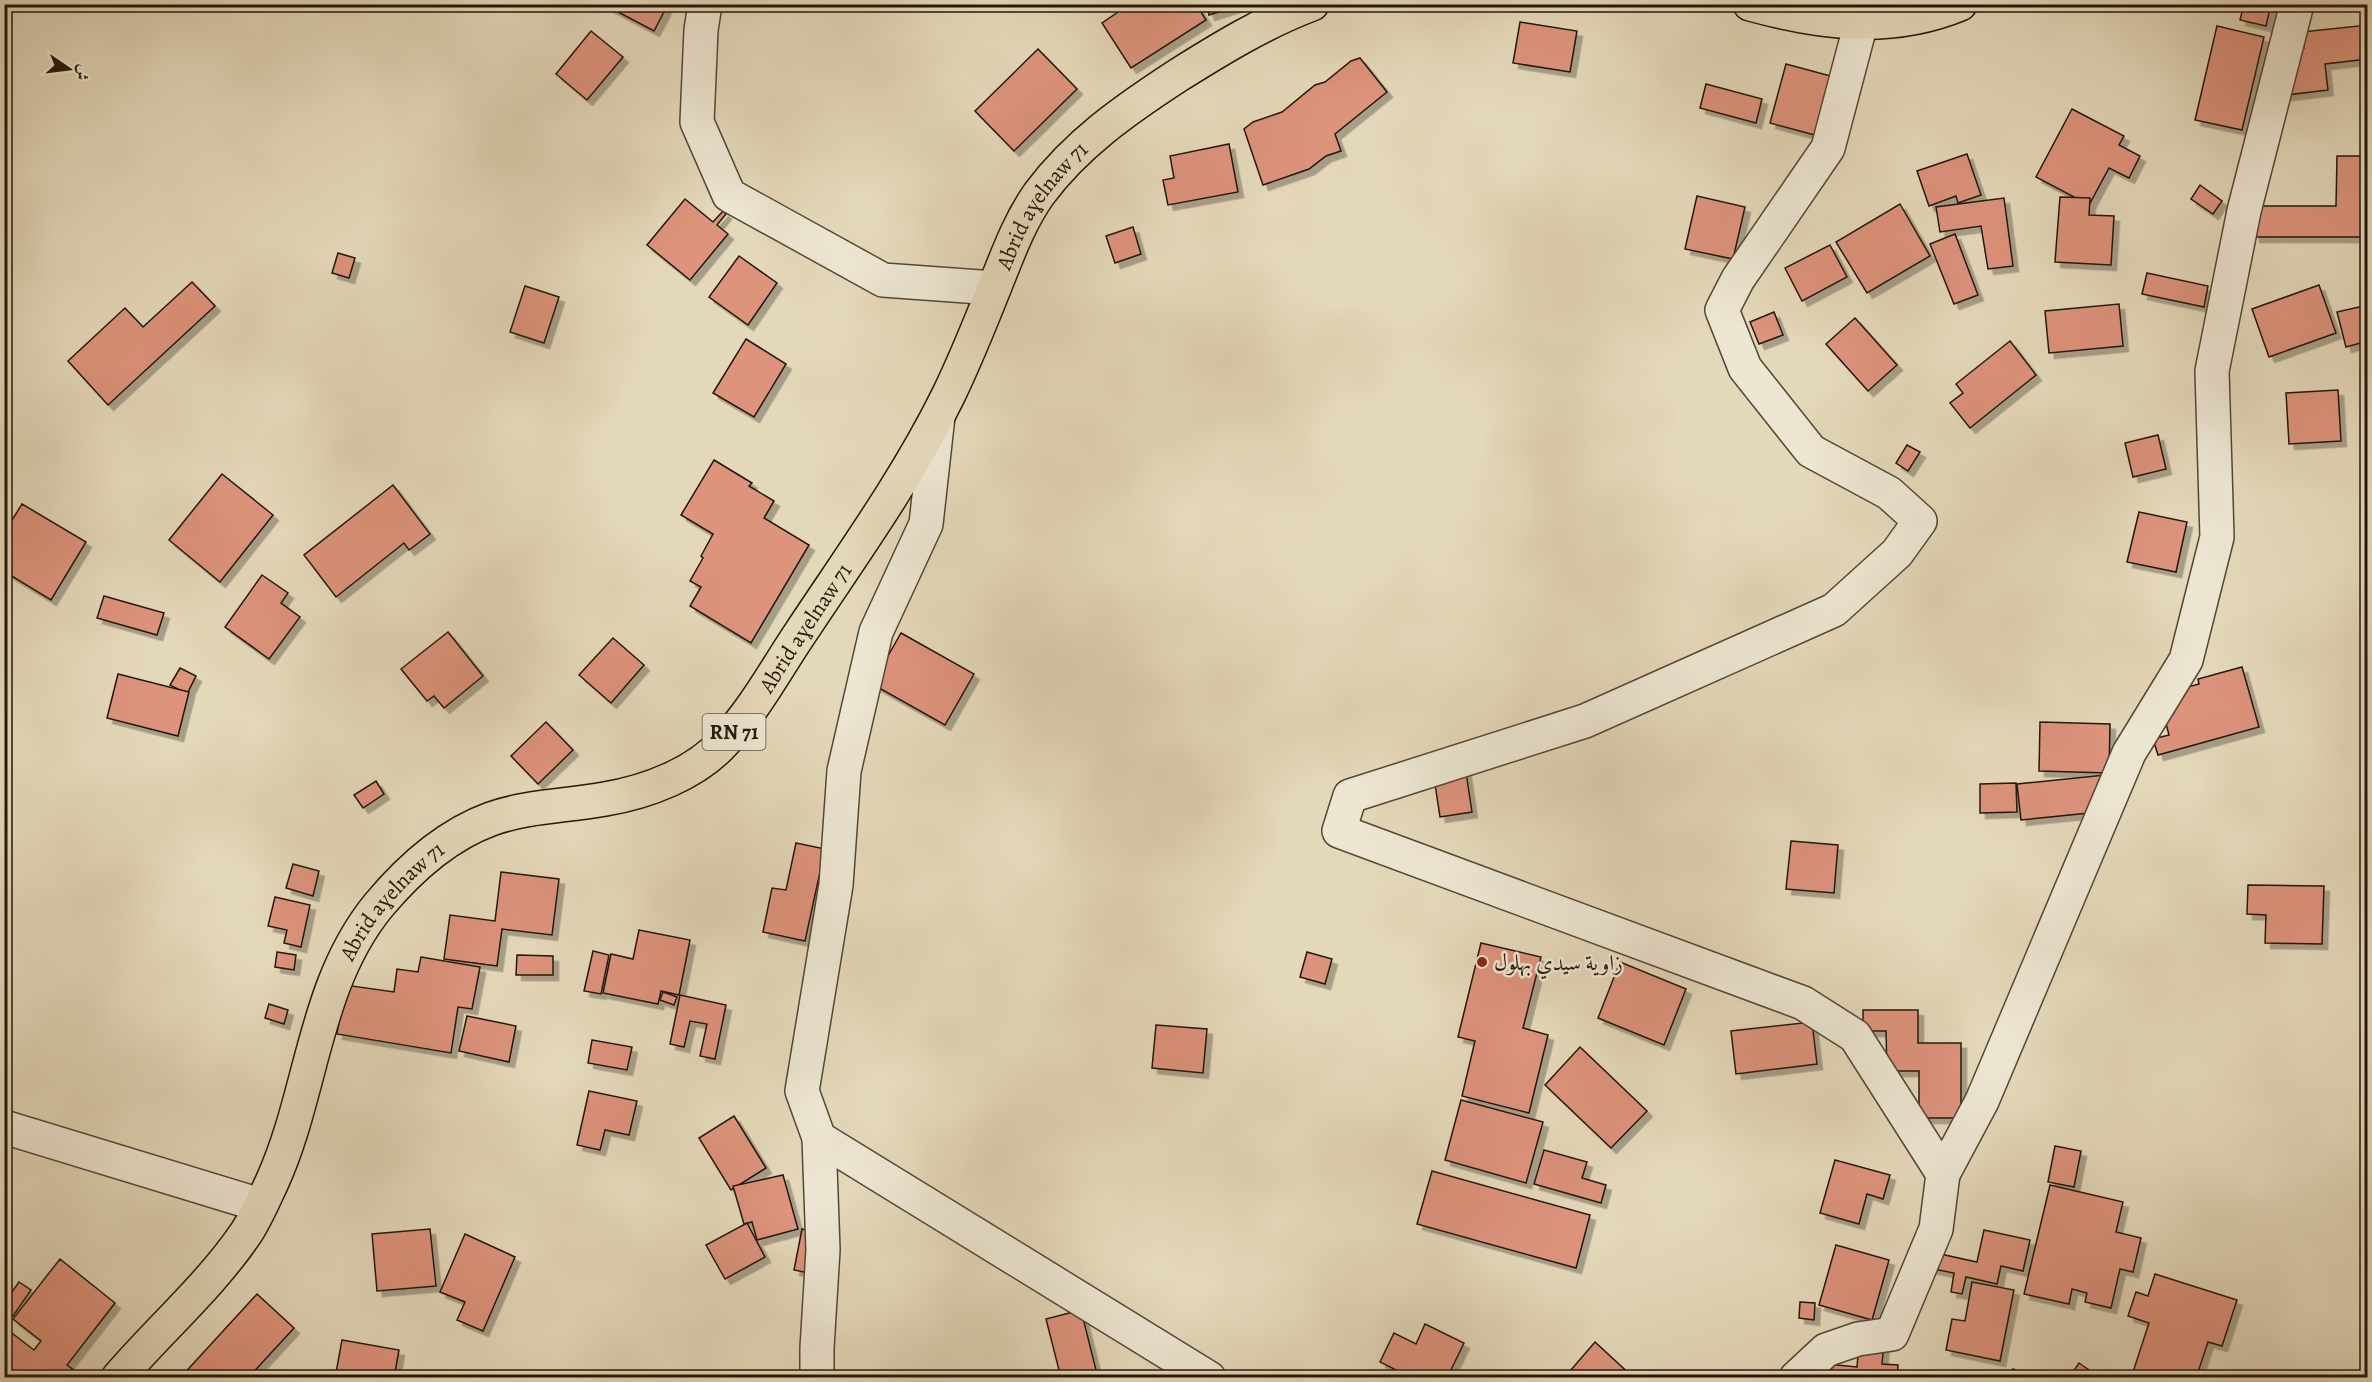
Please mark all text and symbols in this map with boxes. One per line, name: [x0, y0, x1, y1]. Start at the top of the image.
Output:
north arrow: [39, 39, 99, 99]
text: ش: [70, 62, 95, 83]
street label: Abrid aɣelnaw 71: [989, 135, 1095, 275]
street label: Abrid aɣelnaw 71: [751, 557, 859, 700]
road number: RN 71: [702, 714, 766, 750]
street label: Abrid aɣelnaw 71: [332, 835, 451, 967]
place label: زاوية سيدي بهلول: [1494, 948, 1623, 980]
marker: زاوية سيدي بهلول: [1475, 955, 1489, 969]

